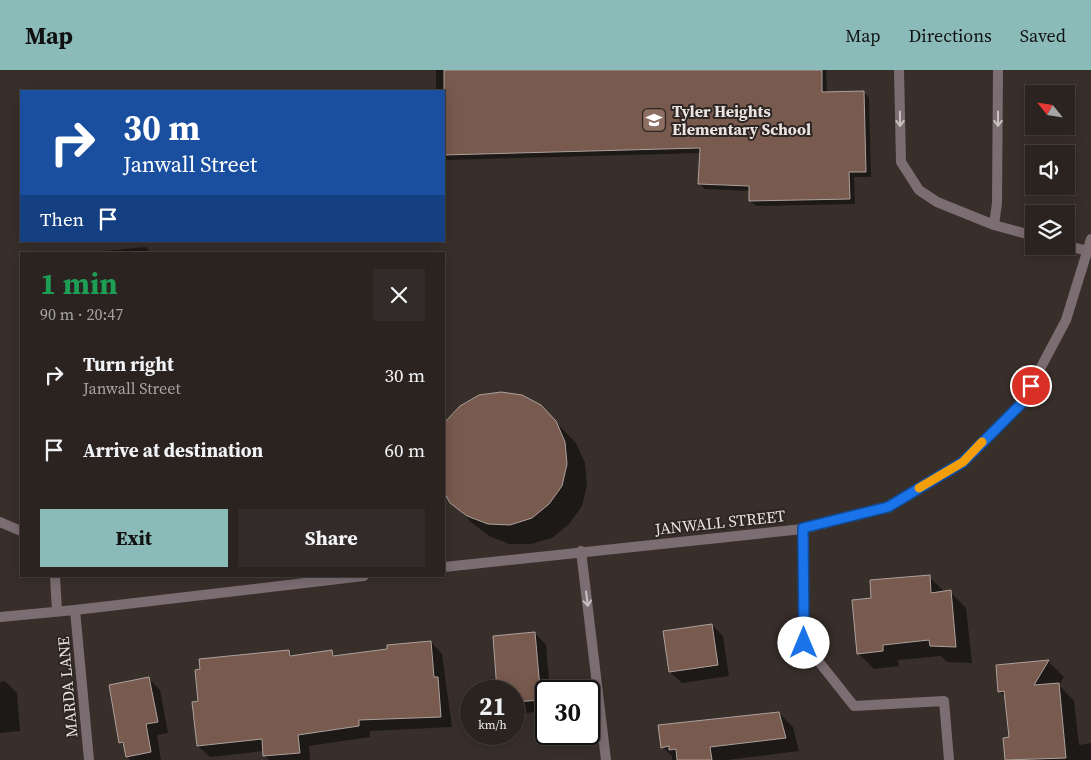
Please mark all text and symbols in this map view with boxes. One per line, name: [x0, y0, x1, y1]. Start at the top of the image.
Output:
text: Map: [25, 19, 73, 52]
text: Map: [845, 23, 881, 48]
text: Directions: [909, 23, 992, 48]
text: Saved: [1020, 23, 1066, 48]
north arrow: [1025, 85, 1075, 135]
map controls: [1025, 85, 1075, 255]
place label: Tyler Heights Elementary School: [672, 100, 811, 140]
text: 30 m: [123, 104, 200, 152]
school or university icon: Tyler Heights Elementary School: [641, 107, 667, 133]
icon: right: [40, 110, 105, 175]
one-way arrow: [895, 110, 905, 126]
one-way arrow: [993, 110, 1003, 126]
button: sound: [1025, 145, 1075, 195]
text: Janwall Street: [123, 149, 257, 179]
icon: arrive: [94, 205, 122, 233]
button: layers: [1025, 205, 1075, 255]
text: Then: [40, 206, 84, 232]
text: 1 min: [40, 263, 118, 304]
button: close: [373, 269, 425, 321]
text: 90 m · 20:47: [40, 303, 123, 325]
text: Turn right: [83, 351, 174, 377]
icon: right: [40, 361, 68, 389]
text: 30 m: [384, 362, 425, 388]
pin: [1010, 365, 1052, 407]
icon: arrive: [1017, 372, 1045, 400]
text: Janwall Street: [83, 377, 181, 399]
icon: arrive: [40, 436, 68, 464]
text: Arrive at destination: [83, 437, 263, 463]
text: 60 m: [384, 437, 425, 463]
street label: JANWALL STREET: [653, 504, 787, 540]
button: Exit: [40, 509, 228, 567]
button: Share: [238, 509, 425, 567]
one-way arrow: [582, 591, 592, 607]
position arrow: [777, 616, 829, 668]
street label: MARDA LANE: [52, 635, 82, 738]
speed limit sign: 30: [535, 680, 600, 745]
text: 21: [479, 689, 506, 723]
text: km/h: [478, 717, 507, 733]

